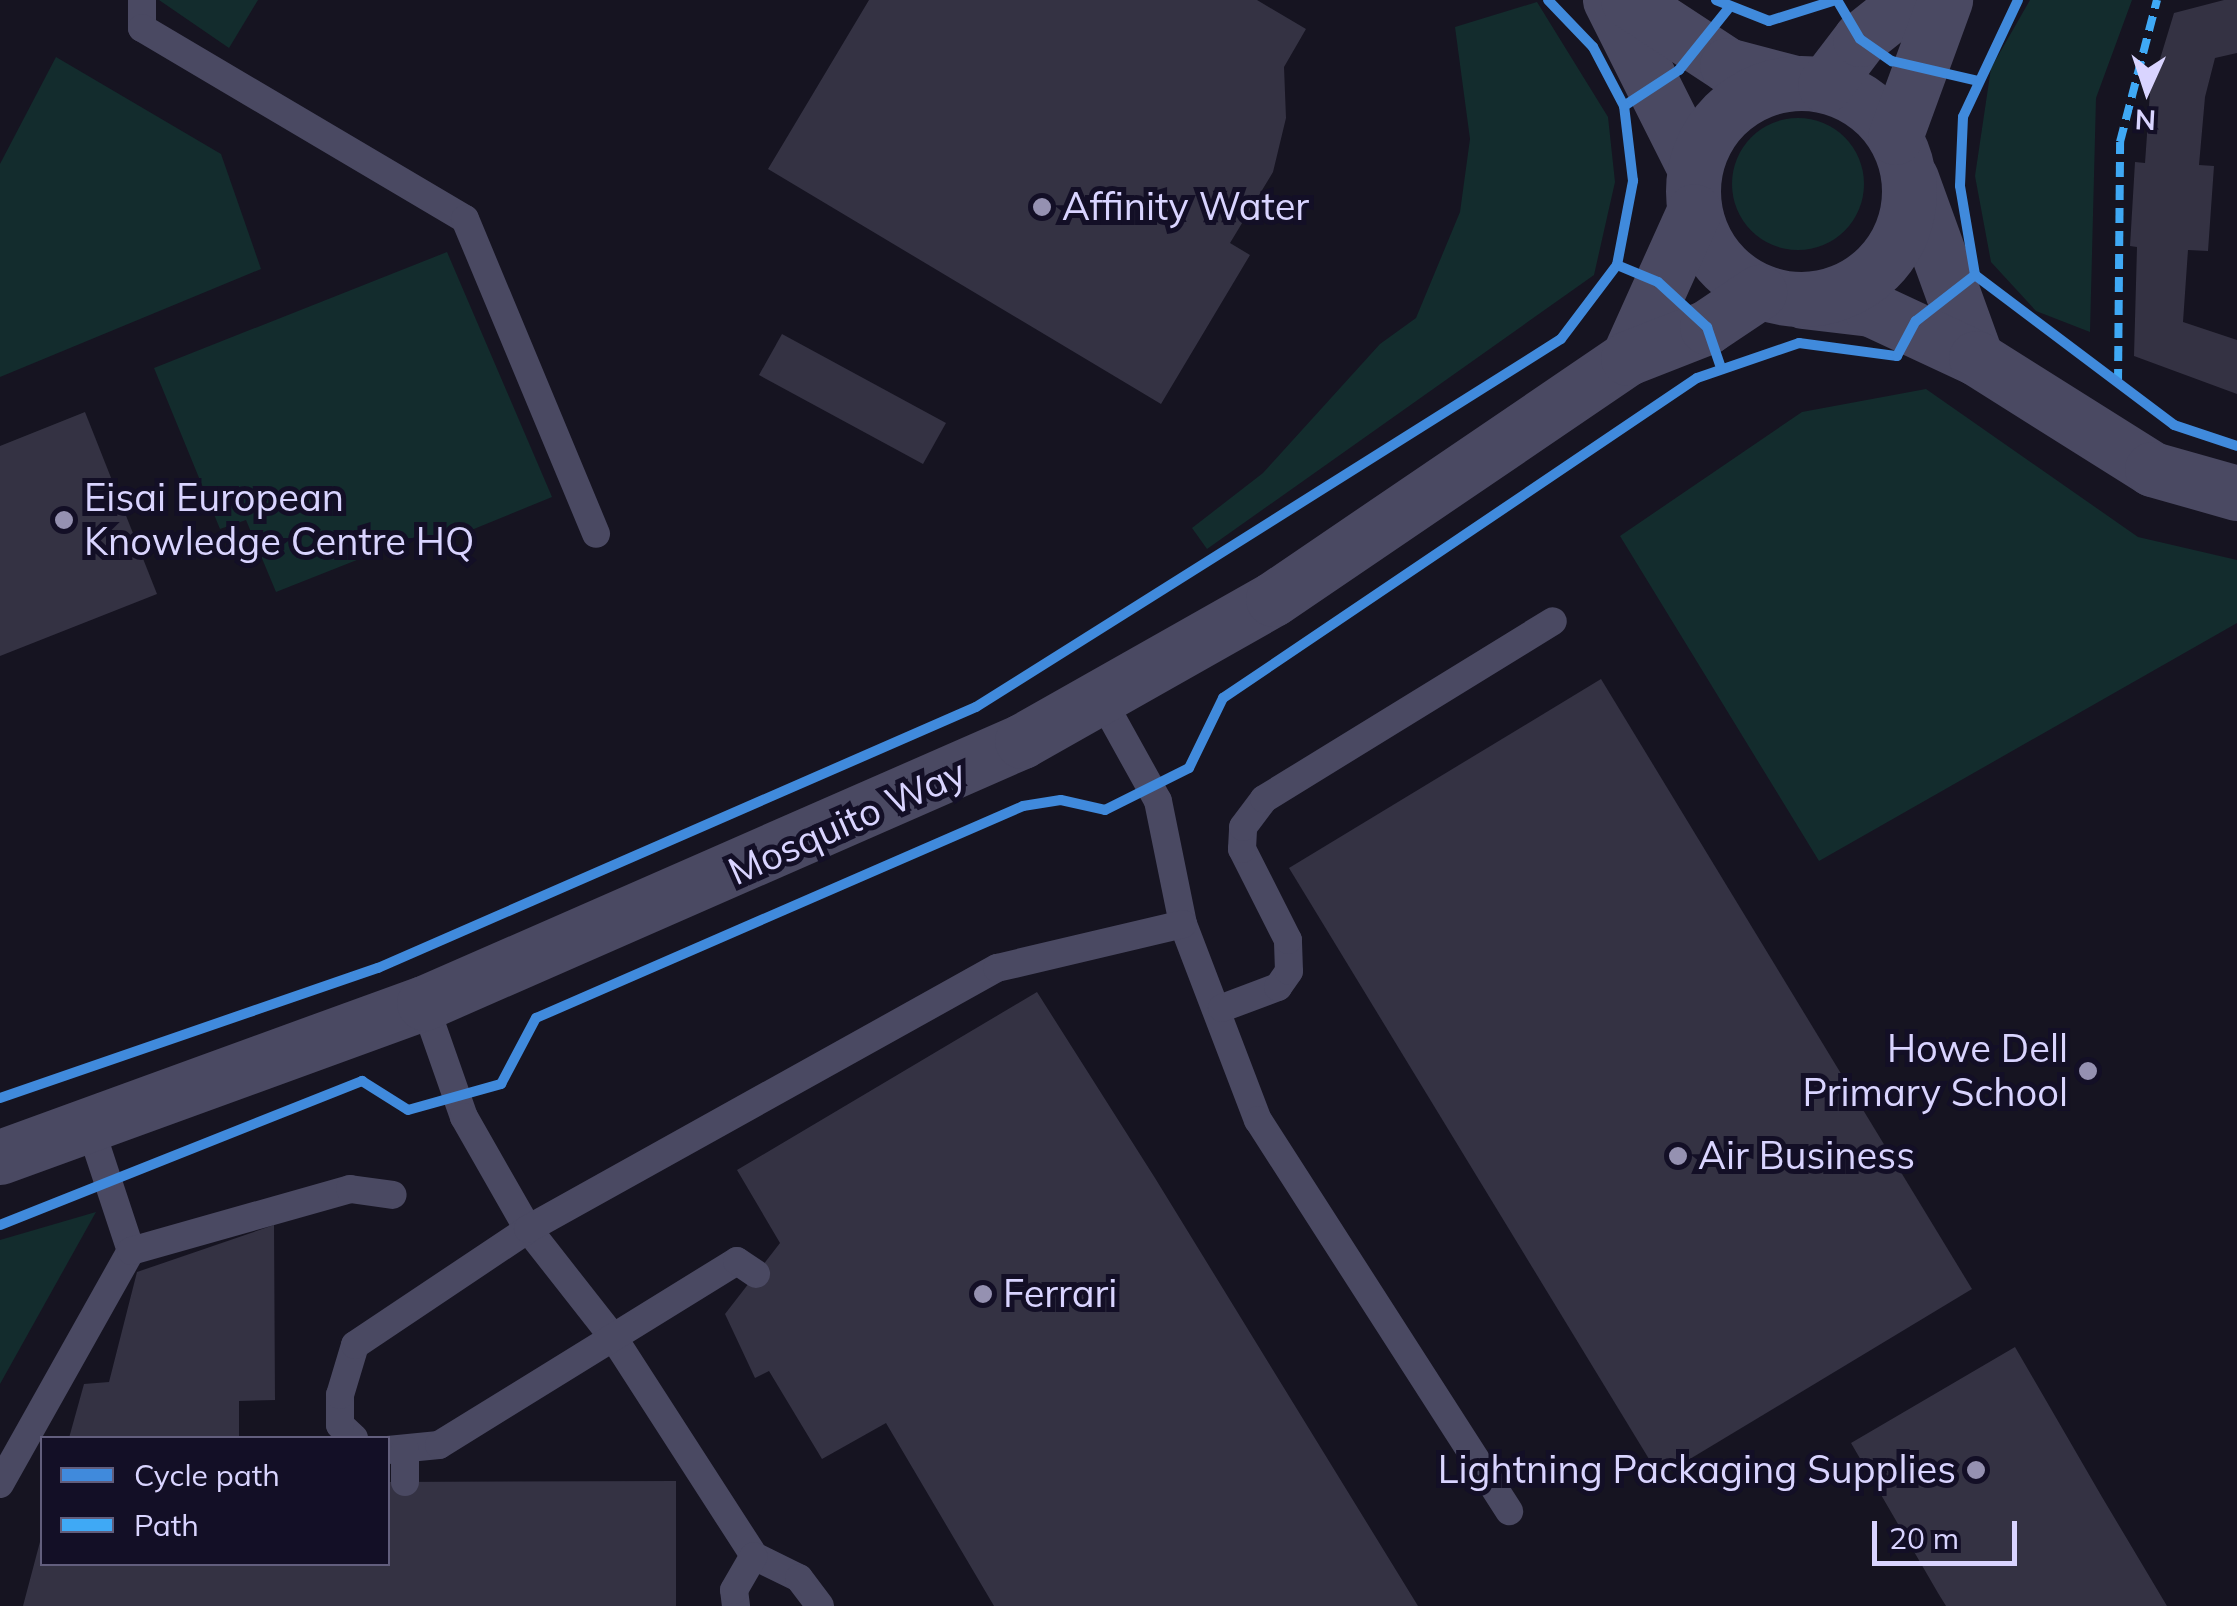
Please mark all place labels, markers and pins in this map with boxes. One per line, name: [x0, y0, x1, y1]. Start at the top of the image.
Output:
place label: Affinity Water: [1062, 184, 1309, 230]
marker: Affinity Water: [1031, 196, 1053, 218]
place label: Eisai European Knowledge Centre HQ: [84, 475, 474, 564]
marker: Eisai European Knowledge Centre HQ: [53, 509, 75, 531]
place label: Howe Dell Primary School: [1802, 1026, 2068, 1116]
marker: Howe Dell Primary School: [2077, 1060, 2099, 1082]
place label: Air Business: [1698, 1133, 1915, 1179]
marker: Air Business: [1667, 1145, 1689, 1167]
place label: Ferrari: [1003, 1271, 1117, 1317]
marker: Ferrari: [972, 1283, 994, 1305]
place label: Lightning Packaging Supplies: [1438, 1447, 1956, 1493]
marker: Lightning Packaging Supplies: [1965, 1459, 1987, 1481]

